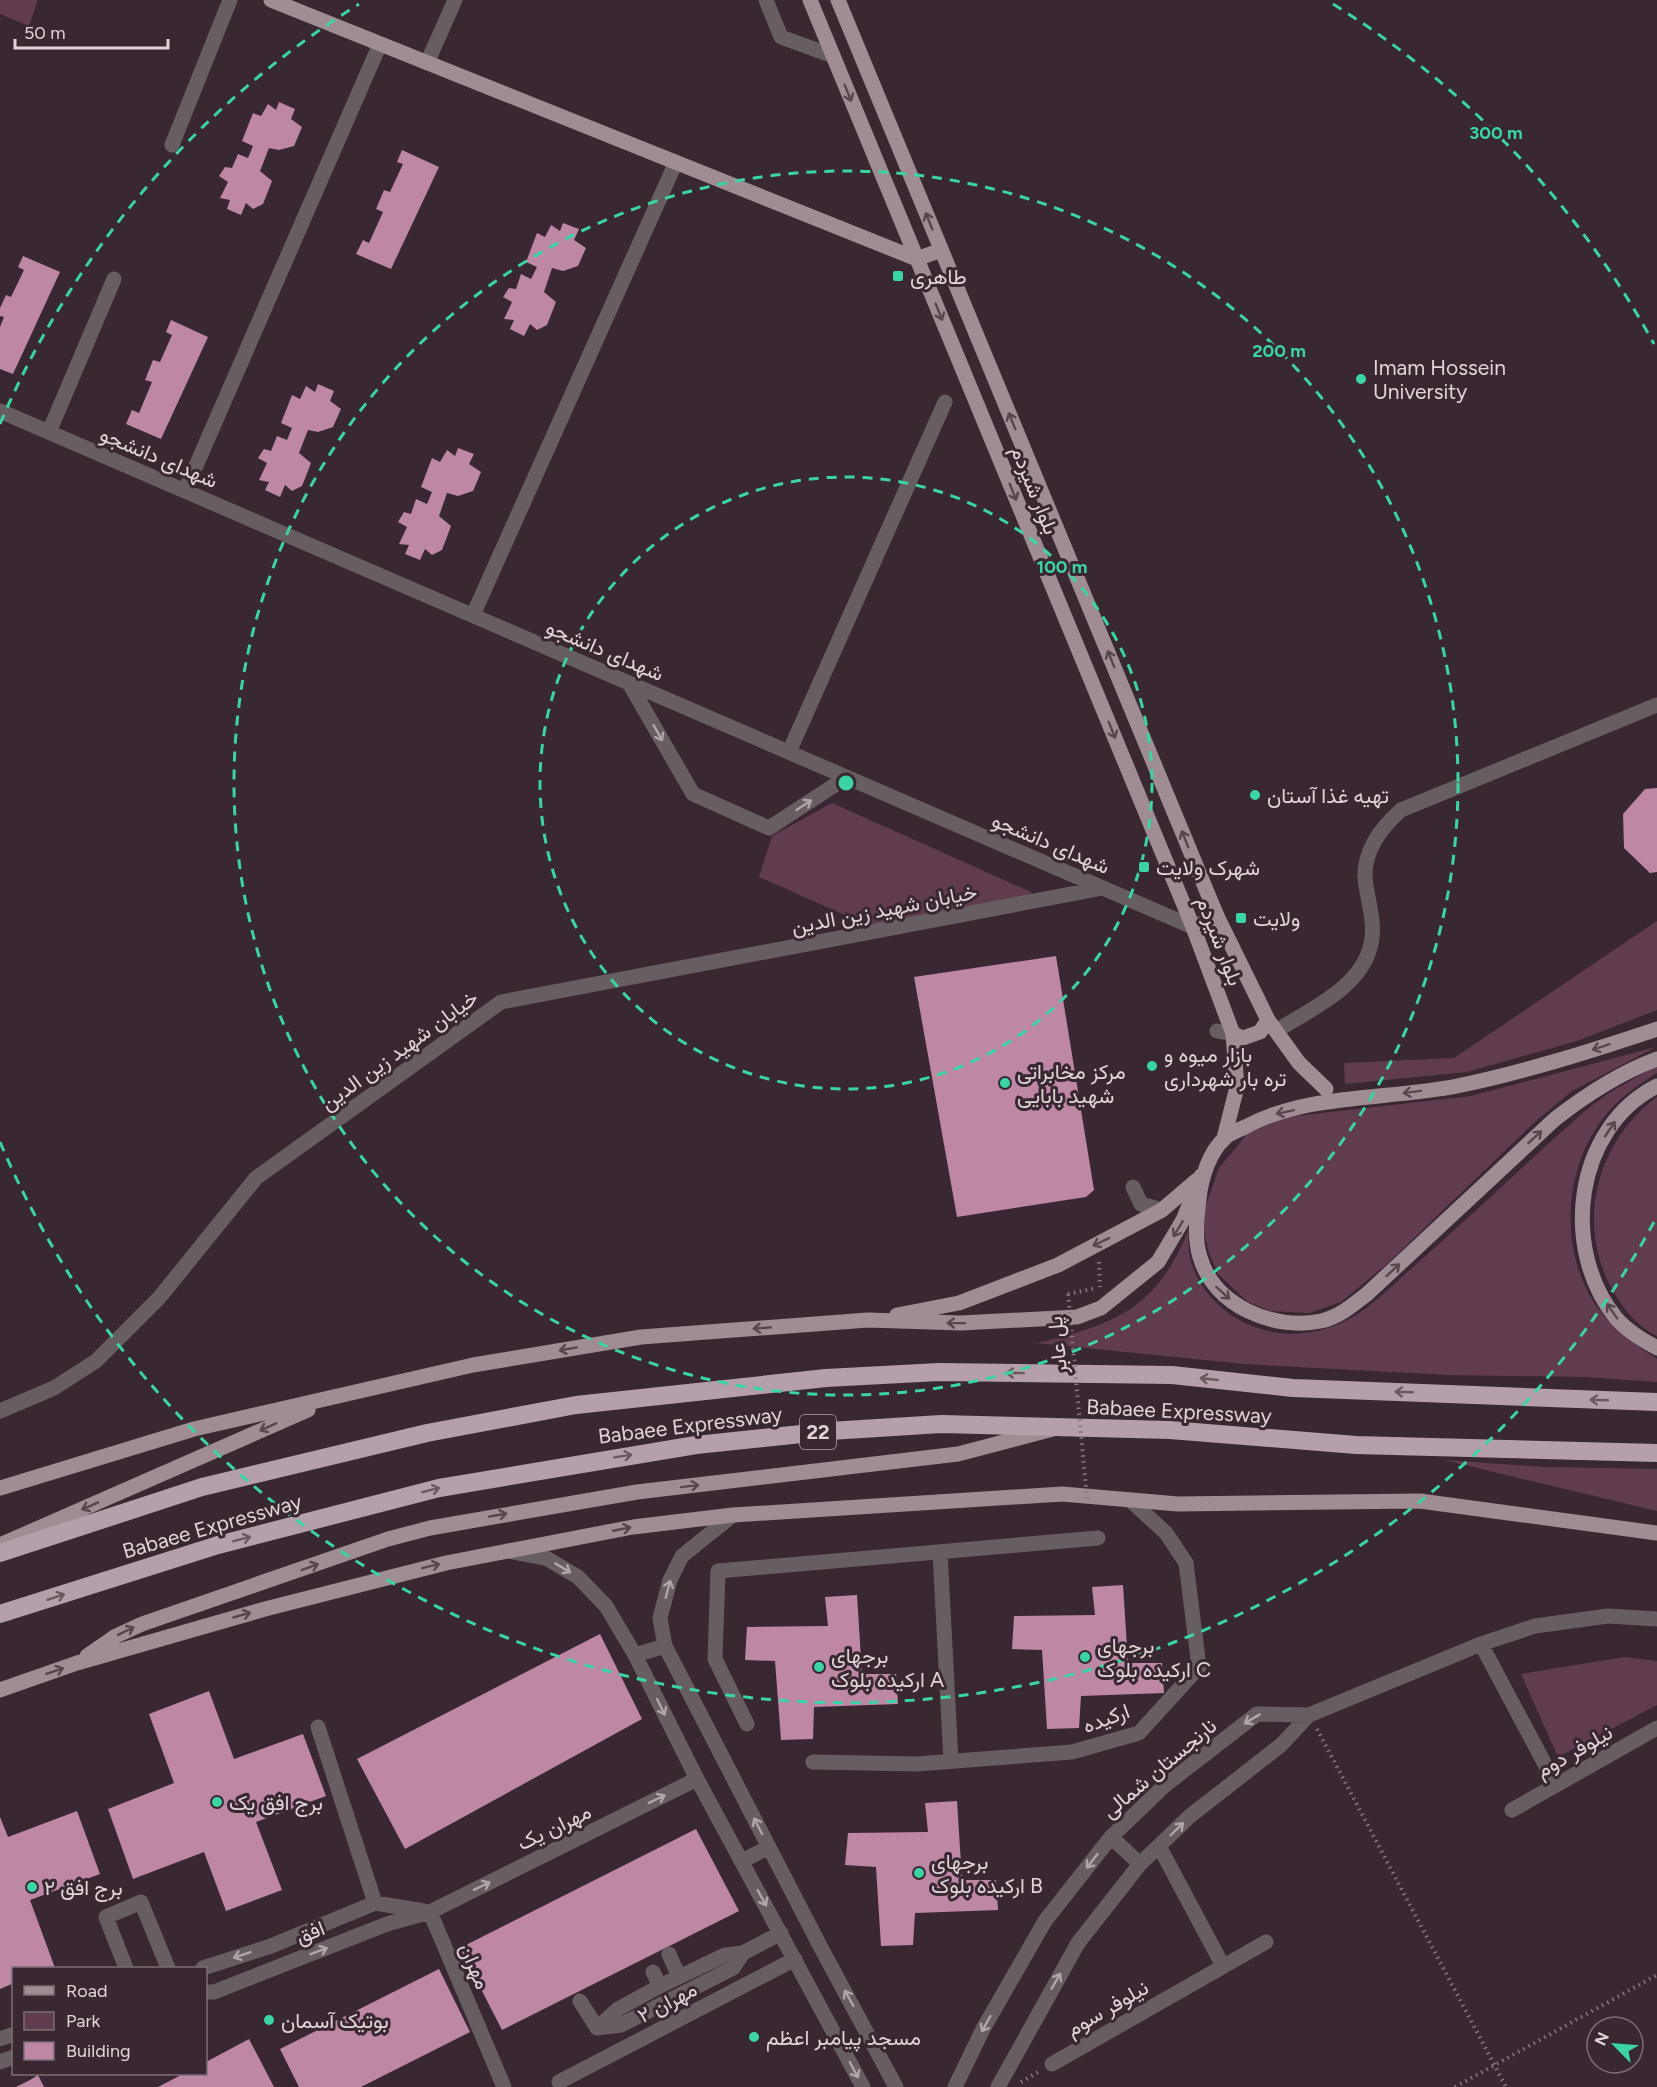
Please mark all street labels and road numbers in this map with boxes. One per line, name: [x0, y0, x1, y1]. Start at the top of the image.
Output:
street label: شهدای دانشجو: [96, 421, 222, 494]
street label: بلوار شیردم: [1004, 442, 1064, 539]
street label: شهدای دانشجو: [542, 614, 668, 687]
street label: شهدای دانشجو: [988, 807, 1114, 880]
street label: خیابان شهید زین الدین: [789, 879, 979, 940]
street label: بلوار شیردم: [1190, 893, 1248, 990]
street label: خیابان شهید زین الدین: [315, 984, 483, 1116]
street label: پل عابر: [1042, 1315, 1074, 1376]
street label: Babaee Expressway: [1086, 1394, 1272, 1428]
street label: Babaee Expressway: [596, 1401, 784, 1449]
road number: 22: [800, 1415, 836, 1449]
street label: Babaee Expressway: [119, 1488, 305, 1564]
street label: ارکیده: [1079, 1698, 1133, 1739]
street label: نارنجستان شمالی: [1097, 1713, 1222, 1824]
street label: نیلوفر دوم: [1531, 1719, 1618, 1785]
street label: مهران یک: [513, 1798, 595, 1856]
street label: افق: [292, 1915, 328, 1949]
street label: مهران: [453, 1939, 496, 1993]
street label: نیلوفر سوم: [1061, 1974, 1154, 2043]
street label: مهران ۲: [633, 1976, 701, 2029]

